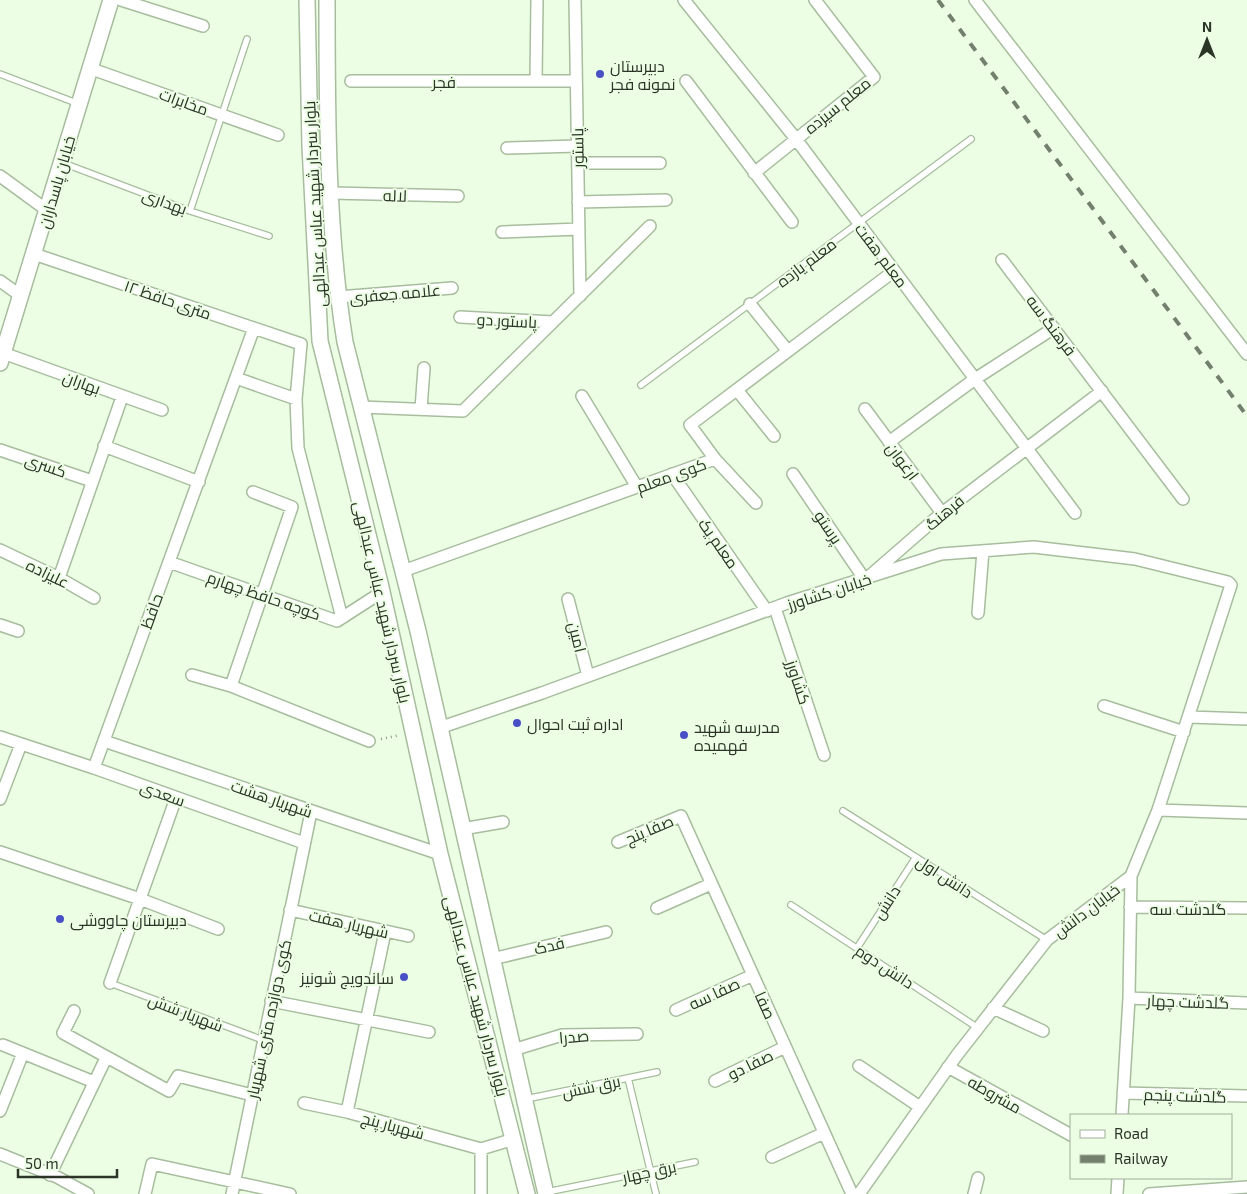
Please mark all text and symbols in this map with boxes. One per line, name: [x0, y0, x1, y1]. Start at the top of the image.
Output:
north arrow: [1182, 15, 1232, 65]
text: N: [1202, 18, 1212, 35]
place label: دبیرستان نمونه فجر: [609, 56, 676, 94]
marker: دبیرستان نمونه فجر: [594, 68, 606, 80]
street label: فجر: [431, 72, 456, 92]
street label: معلم سیزده: [800, 73, 876, 140]
street label: مخابرات: [157, 83, 211, 120]
street label: بلوار سردار شهید عباس عبدالهی: [299, 100, 331, 308]
street label: پاستور: [567, 127, 590, 169]
street label: خیابان پاسداران: [34, 133, 81, 231]
street label: بهداری: [139, 184, 190, 220]
street label: لاله: [383, 185, 407, 205]
street label: معلم هفت: [849, 219, 912, 293]
street label: معلم یازده: [772, 233, 841, 293]
street label: ۱۲ متری حافظ: [121, 275, 214, 325]
street label: علامه جعفری: [348, 280, 442, 308]
street label: فرهنگ سه: [1022, 291, 1081, 360]
street label: پاستور دو: [476, 309, 538, 334]
street label: بهاران: [60, 366, 103, 399]
street label: ارغوان: [881, 438, 923, 485]
street label: کسری: [22, 449, 69, 483]
street label: کوی معلم: [633, 454, 710, 499]
street label: فرهنگ: [921, 490, 968, 535]
street label: بلوار سردار شهید عباس عبدالهی: [349, 499, 416, 705]
street label: پرستو: [808, 507, 847, 550]
street label: معلم یک: [692, 514, 743, 573]
street label: علیزاده: [23, 555, 73, 592]
street label: کوچه حافظ چهارم: [204, 567, 323, 626]
street label: خیابان کشاورز: [784, 569, 874, 616]
street label: حافظ: [136, 591, 166, 631]
street label: امین: [563, 620, 591, 655]
street label: کشاورز: [782, 656, 815, 707]
place label: اداره ثبت احوال: [527, 714, 623, 735]
marker: اداره ثبت احوال: [511, 717, 523, 729]
place label: مدرسه شهید فهمیده: [694, 717, 780, 756]
marker: مدرسه شهید فهمیده: [678, 729, 690, 741]
street label: شهریار هشت: [228, 775, 315, 823]
street label: سعدی: [137, 776, 188, 812]
street label: صفا پنج: [622, 810, 677, 850]
street label: دانش اول: [912, 851, 977, 903]
street label: خیابان دانش: [1049, 879, 1124, 943]
street label: دانش: [868, 882, 906, 923]
street label: بلوار سردار شهید عباس عبدالهی: [439, 894, 513, 1099]
street label: گلدشت سه: [1150, 899, 1226, 918]
street label: شهریار هفت: [307, 905, 391, 943]
place label: دبیرستان چاووشی: [70, 910, 187, 932]
marker: دبیرستان چاووشی: [54, 913, 66, 925]
street label: فدک: [532, 932, 566, 958]
street label: کوی دوازده متری شهریار: [242, 938, 296, 1102]
street label: دانش دوم: [850, 940, 918, 995]
place label: ساندویچ شونیز: [299, 968, 394, 990]
marker: ساندویچ شونیز: [398, 971, 410, 983]
street label: صفا سه: [685, 973, 743, 1013]
street label: صفا: [752, 988, 780, 1022]
street label: شهریار شش: [145, 989, 226, 1037]
street label: گلدشت چهار: [1145, 990, 1230, 1015]
street label: صدرا: [558, 1025, 590, 1048]
street label: صفا دو: [724, 1045, 776, 1084]
street label: برق شش: [560, 1071, 623, 1103]
street label: مشروطه: [964, 1071, 1025, 1118]
street label: گلدشت پنجم: [1143, 1084, 1227, 1109]
street label: شهریار پنج: [359, 1107, 427, 1145]
legend: [1070, 1114, 1232, 1179]
text: Road: [1114, 1124, 1149, 1142]
scale bar: [18, 1146, 116, 1178]
text: Railway: [1114, 1149, 1168, 1167]
text: 50 m: [25, 1154, 59, 1172]
street label: برق چهار: [619, 1156, 678, 1189]

